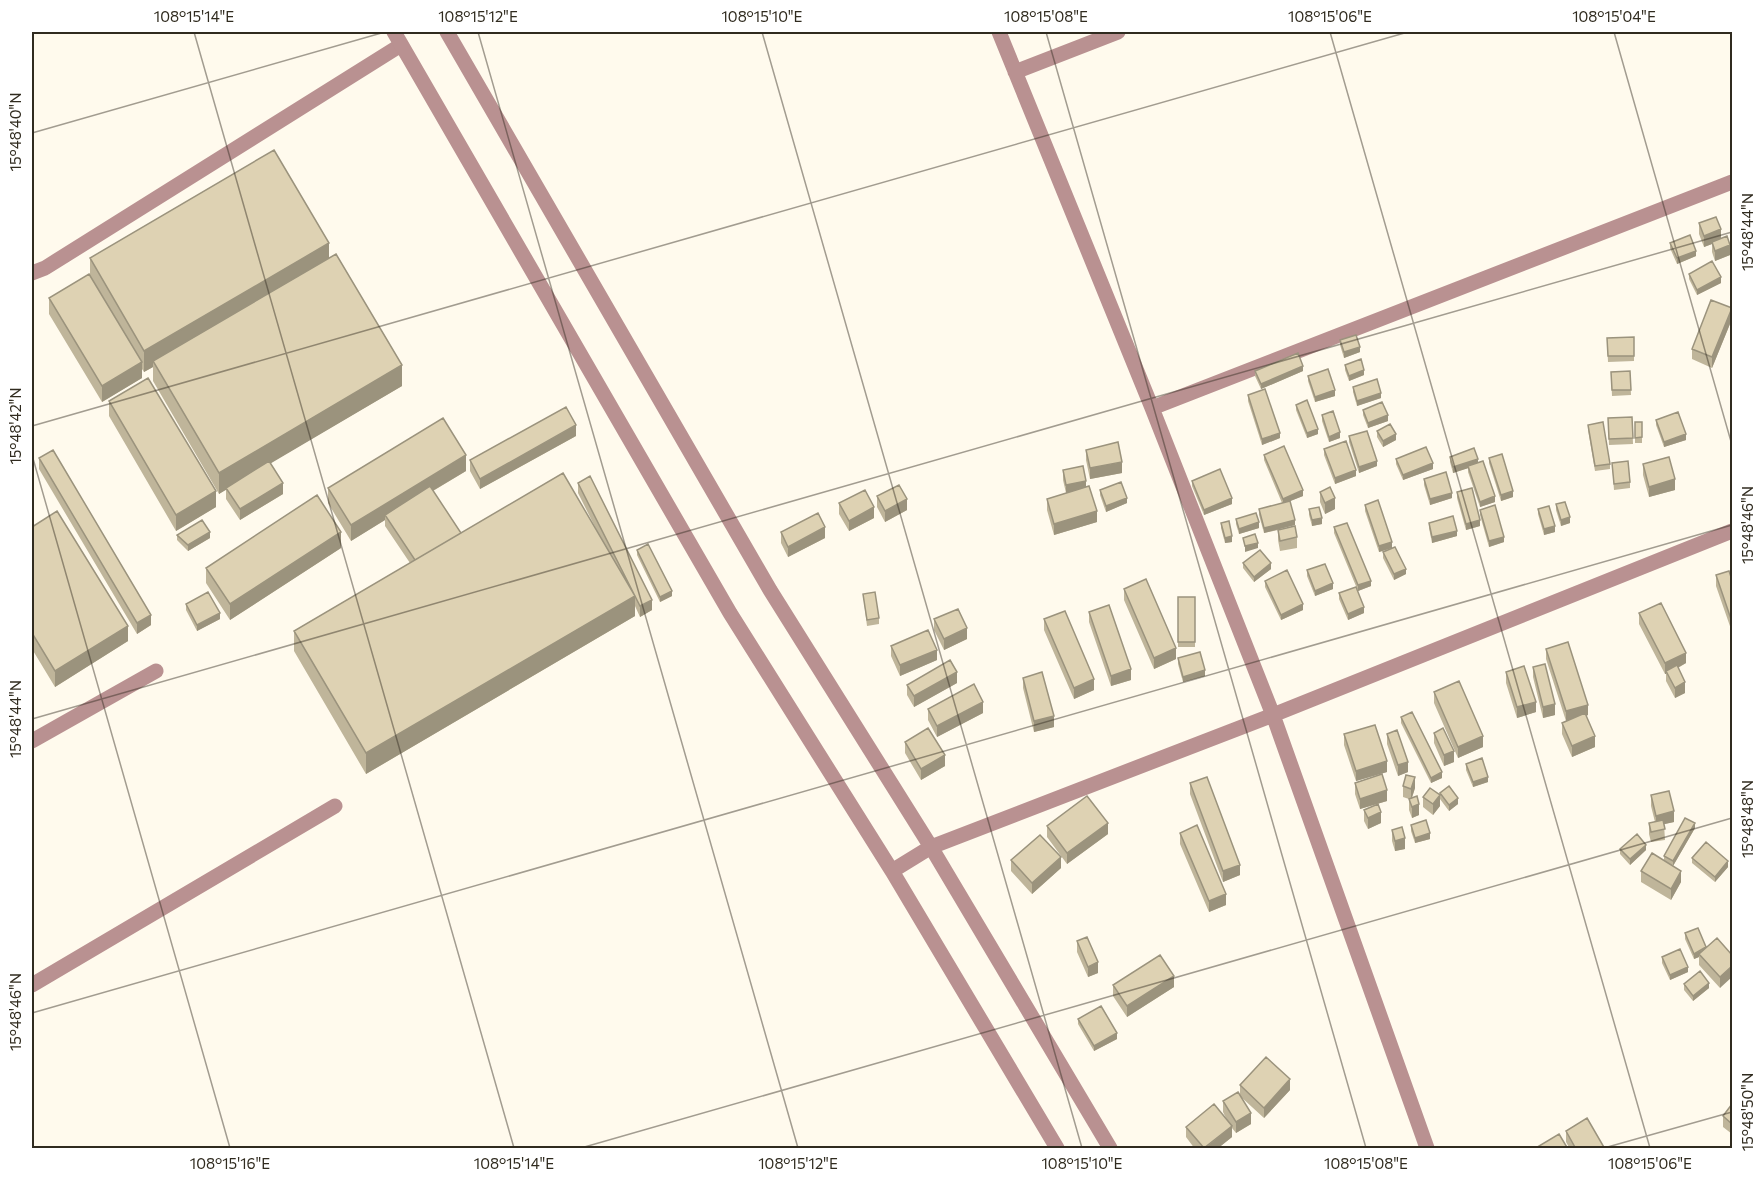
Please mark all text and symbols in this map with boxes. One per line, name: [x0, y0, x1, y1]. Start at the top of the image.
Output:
text: 108°15'14"E: [154, 7, 234, 25]
text: 108°15'12"E: [438, 7, 518, 25]
text: 108°15'10"E: [721, 7, 803, 25]
text: 108°15'08"E: [1004, 7, 1088, 25]
text: 108°15'06"E: [1288, 7, 1372, 25]
text: 108°15'04"E: [1572, 7, 1656, 25]
text: 15°48'40"N: [6, 93, 24, 171]
text: 15°48'44"N: [1738, 193, 1756, 271]
text: 15°48'42"N: [6, 387, 24, 465]
text: 15°48'46"N: [1738, 486, 1756, 564]
text: 15°48'44"N: [6, 680, 24, 758]
text: 15°48'48"N: [1738, 780, 1756, 858]
text: 15°48'46"N: [6, 973, 24, 1051]
text: 15°48'50"N: [1738, 1073, 1756, 1151]
text: 108°15'16"E: [190, 1154, 270, 1172]
text: 108°15'14"E: [474, 1154, 554, 1172]
text: 108°15'12"E: [758, 1154, 838, 1172]
text: 108°15'10"E: [1041, 1154, 1123, 1172]
text: 108°15'08"E: [1324, 1154, 1408, 1172]
text: 108°15'06"E: [1608, 1154, 1692, 1172]

